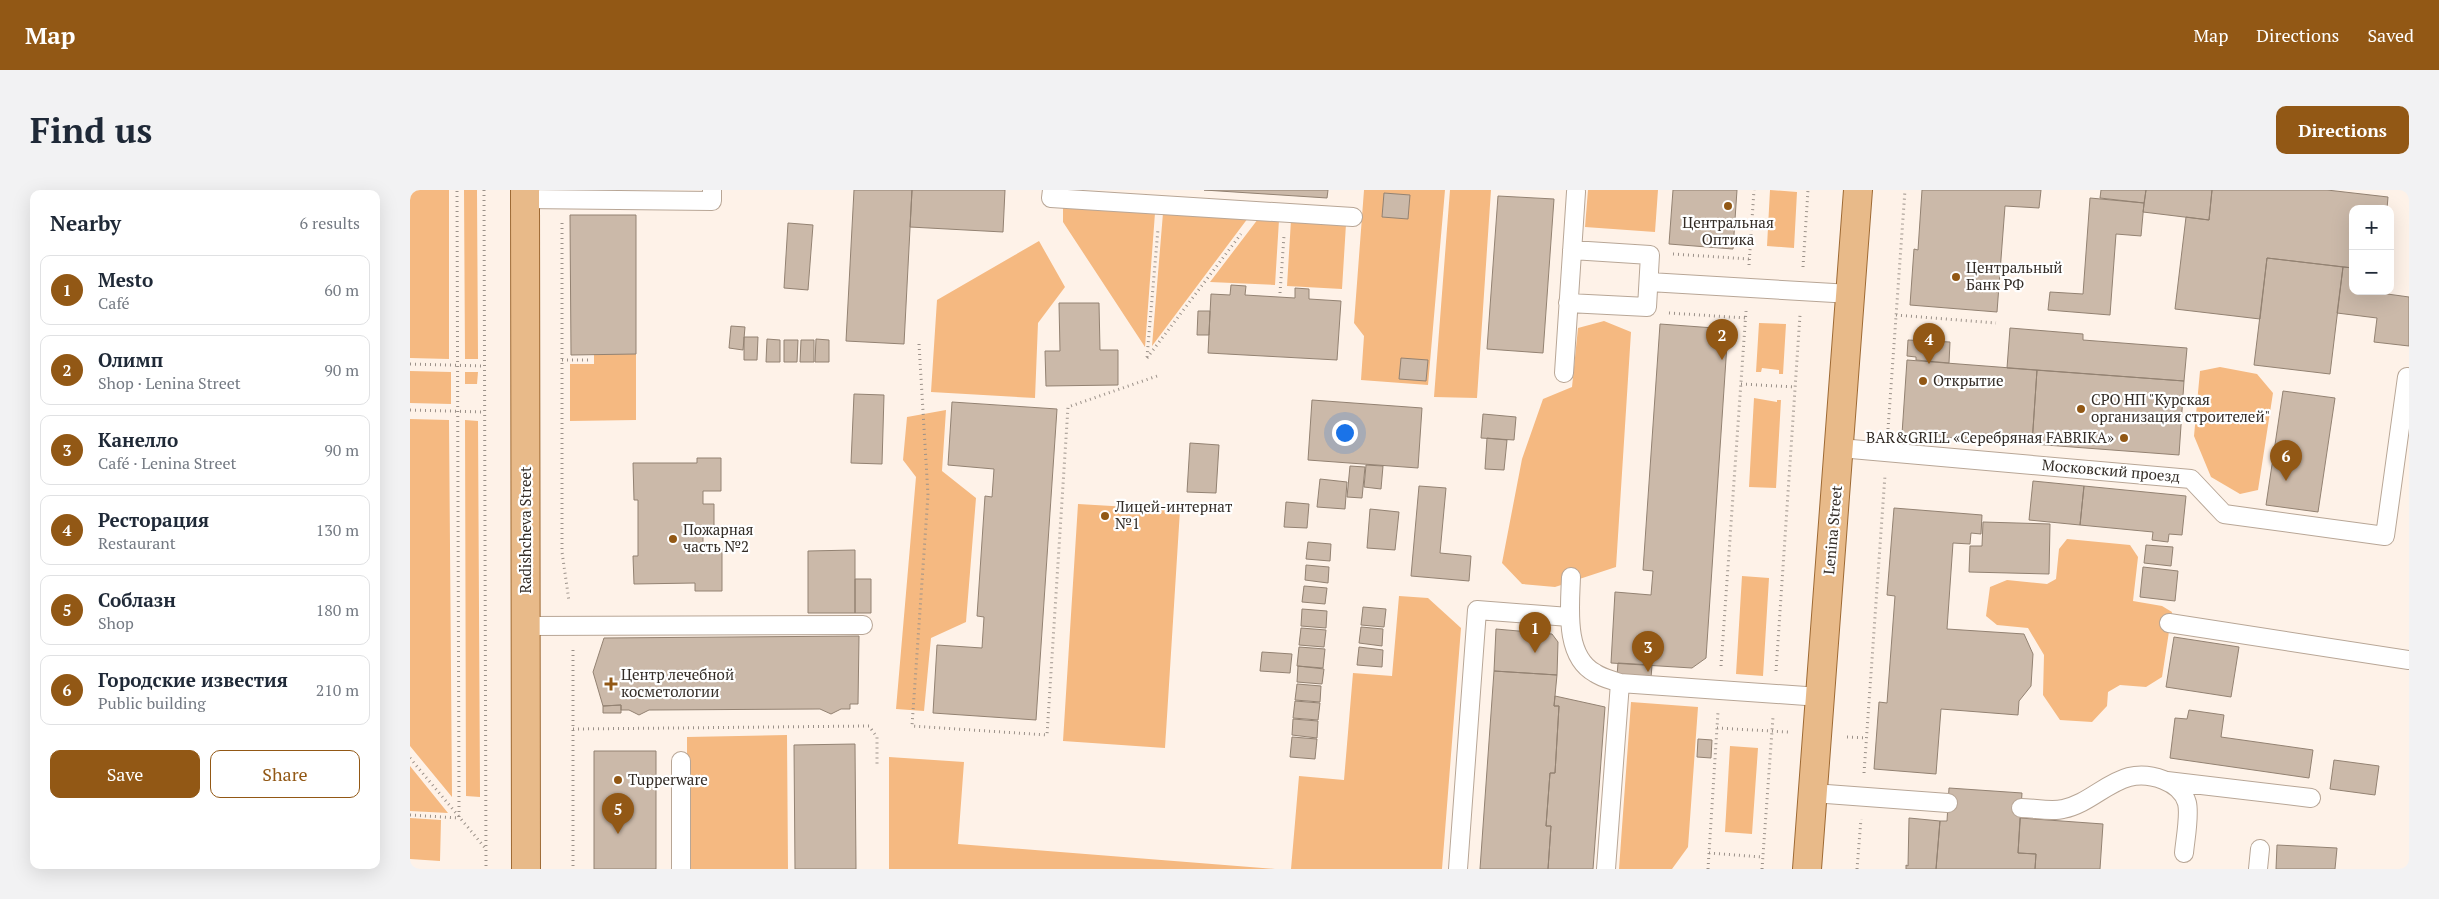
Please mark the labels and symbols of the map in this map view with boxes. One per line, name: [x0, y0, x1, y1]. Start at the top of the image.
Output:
marker: Центральная Оптика: [1722, 200, 1734, 212]
place label: Центральная Оптика: [1682, 212, 1774, 249]
place label: Центральный Банк РФ: [1966, 257, 2063, 294]
marker: Центральный Банк РФ: [1950, 271, 1962, 283]
pin: 2: [1706, 319, 1738, 360]
pin: 4: [1913, 323, 1945, 364]
place label: Открытие: [1933, 370, 2004, 390]
marker: Открытие: [1917, 375, 1929, 387]
place label: СРО НП "Курская организация строителей": [2091, 389, 2270, 426]
marker: СРО НП "Курская организация строителей": [2075, 403, 2087, 415]
your location: [1332, 420, 1358, 446]
place label: BAR&GRILL «Серебряная FABRIKA»: [1866, 427, 2114, 447]
marker: BAR&GRILL «Серебряная FABRIKA»: [2118, 432, 2130, 444]
pin: 6: [2270, 440, 2302, 481]
street label: Московский проезд: [2041, 454, 2181, 486]
street label: Radishcheva Street: [515, 466, 535, 594]
street label: Lenina Street: [1818, 484, 1846, 575]
place label: Лицей-интернат №1: [1114, 496, 1233, 533]
marker: Лицей-интернат №1: [1099, 510, 1111, 522]
place label: Пожарная часть №2: [683, 519, 754, 556]
marker: Пожарная часть №2: [667, 533, 679, 545]
pin: 1: [1519, 612, 1551, 653]
pin: 3: [1632, 631, 1664, 672]
place label: Центр лечебной косметологии: [621, 664, 734, 701]
marker: Центр лечебной косметологии: [605, 678, 617, 690]
place label: Tupperware: [628, 769, 708, 789]
marker: Tupperware: [612, 774, 624, 786]
pin: 5: [602, 793, 634, 834]

